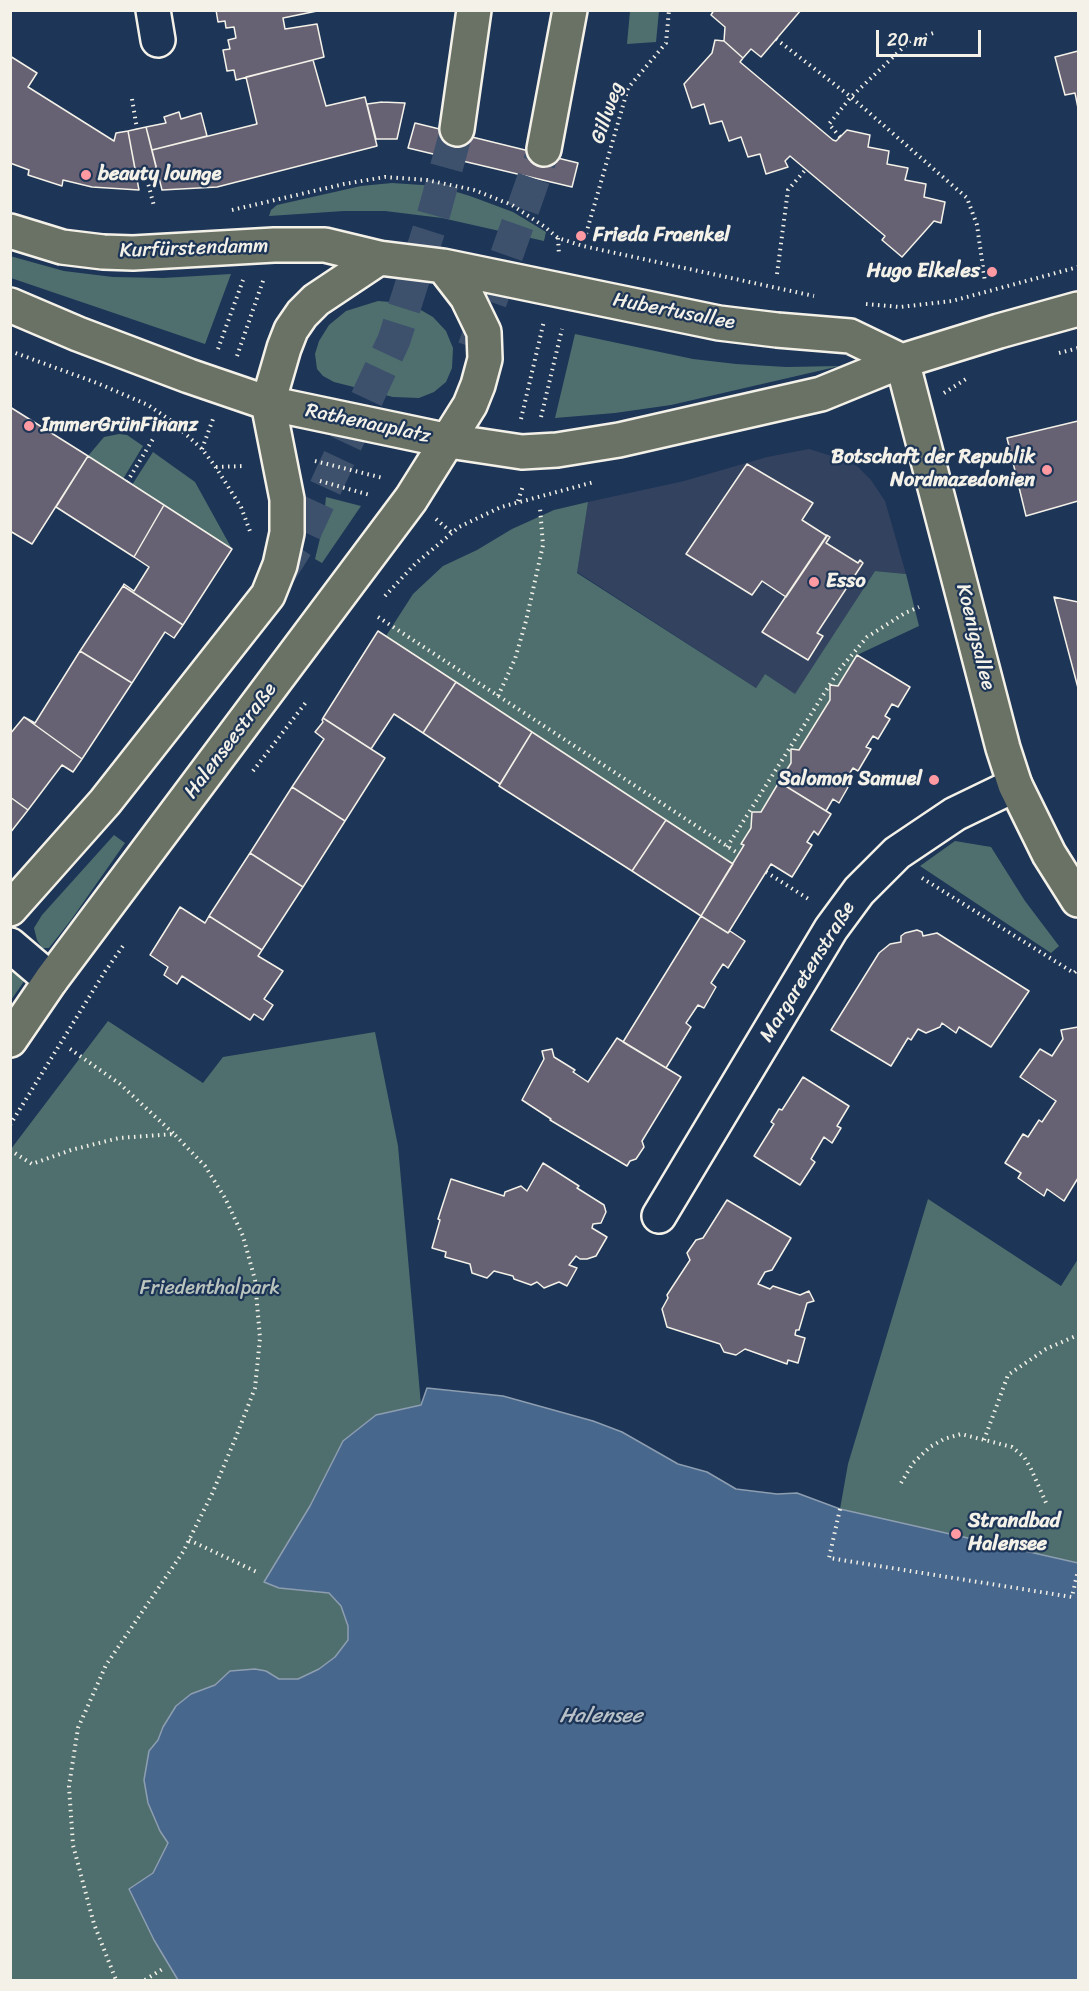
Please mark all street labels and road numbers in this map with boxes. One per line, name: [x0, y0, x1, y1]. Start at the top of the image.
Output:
street label: Gillweg: [586, 79, 630, 147]
street label: Kurfürstendamm: [119, 234, 269, 264]
street label: Hubertusallee: [611, 288, 737, 336]
street label: Rathenauplatz: [303, 399, 433, 449]
street label: Koenigsallee: [950, 581, 1000, 693]
street label: Halenseestraße: [180, 678, 282, 804]
street label: Margaretenstraße: [755, 897, 861, 1047]

